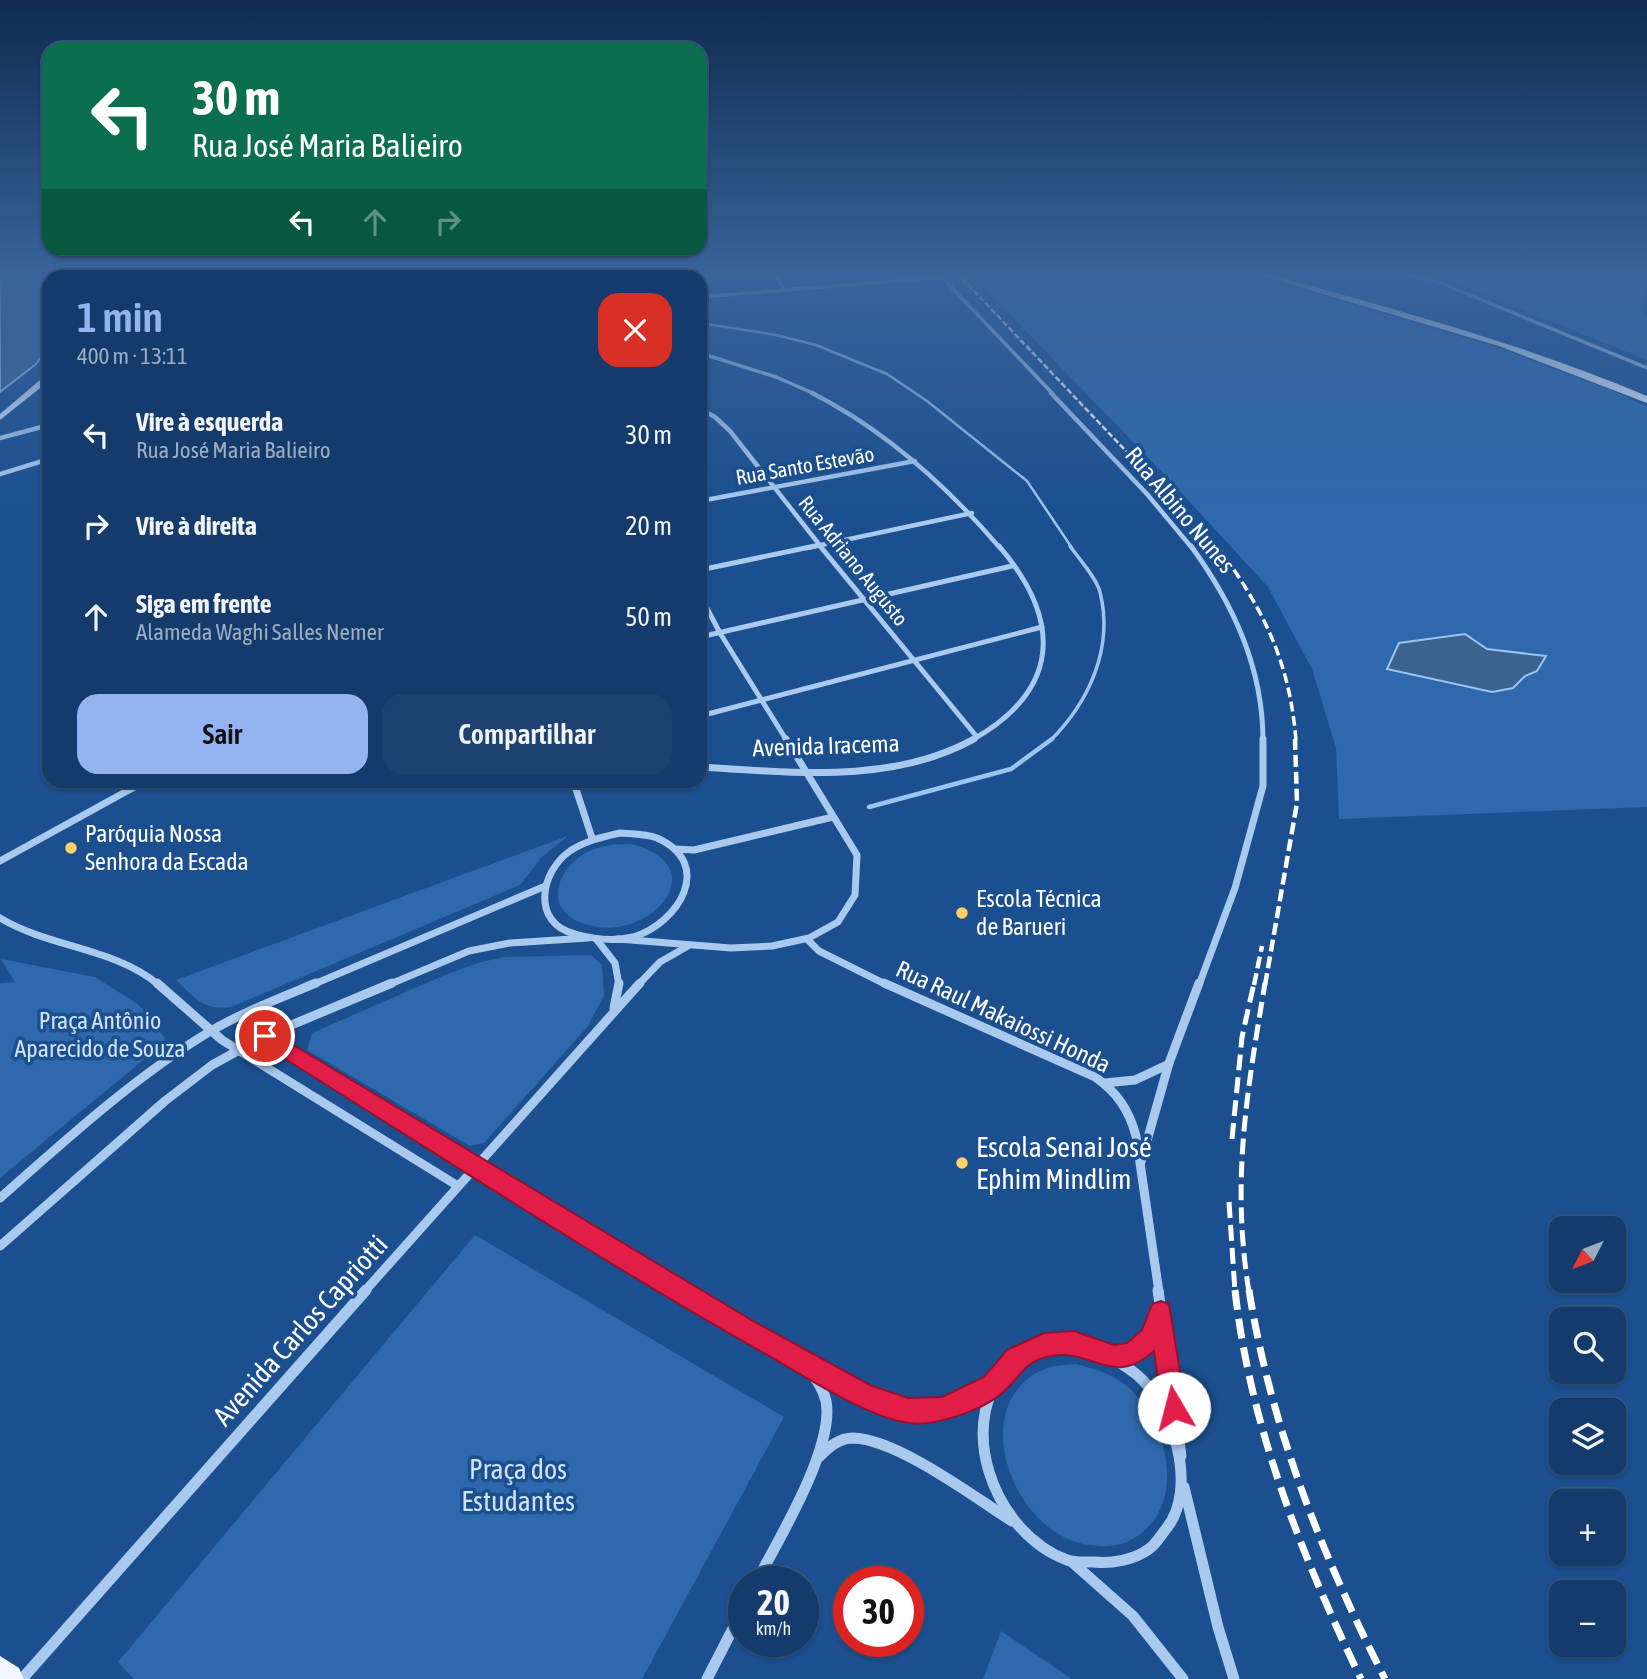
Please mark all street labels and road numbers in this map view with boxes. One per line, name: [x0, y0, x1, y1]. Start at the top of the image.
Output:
street label: Rua Santo Estevão: [734, 441, 876, 489]
street label: Rua Albino Nunes: [1120, 441, 1241, 578]
street label: Rua Adriano Augusto: [794, 491, 913, 630]
street label: Avenida Iracema: [752, 729, 900, 762]
street label: Rua Raul Makaiossi Honda: [892, 955, 1115, 1078]
street label: Avenida Carlos Capriotti: [206, 1228, 394, 1432]

